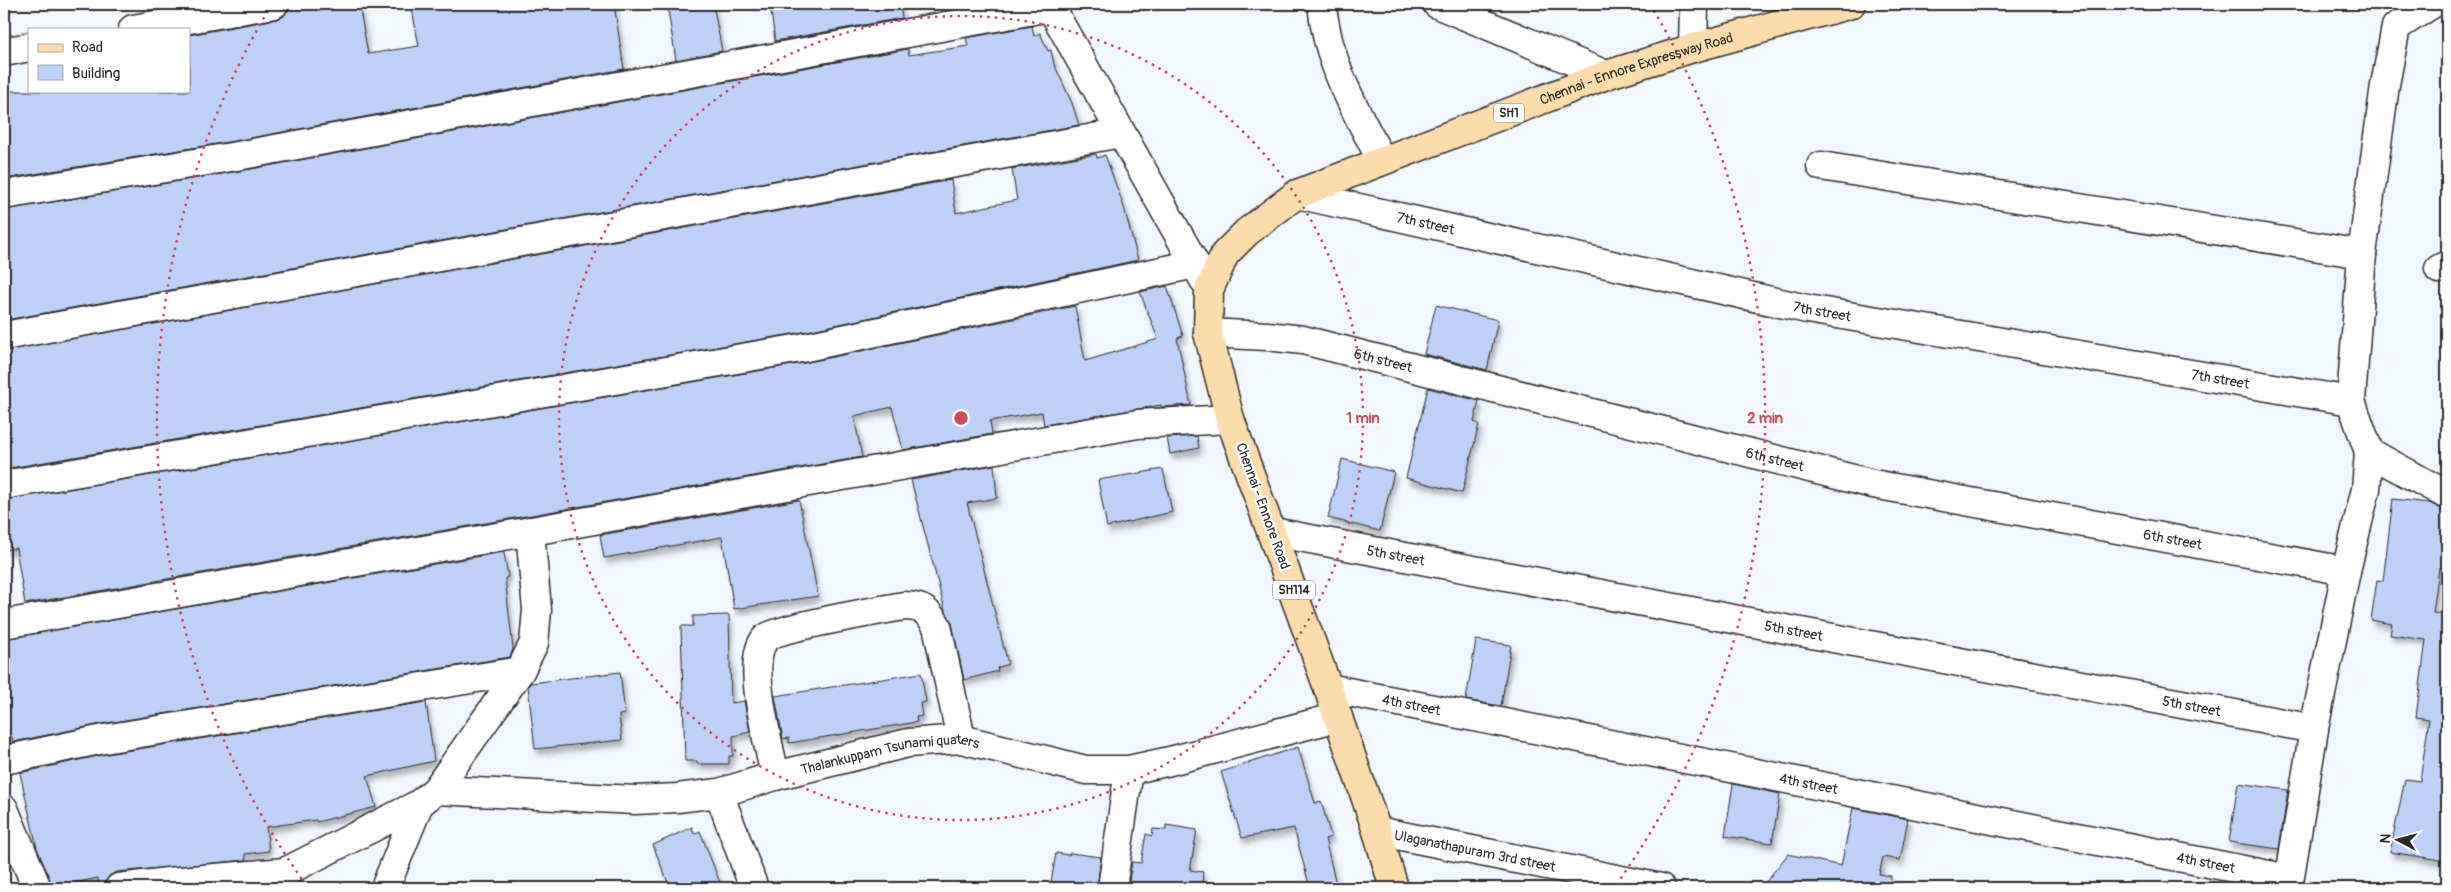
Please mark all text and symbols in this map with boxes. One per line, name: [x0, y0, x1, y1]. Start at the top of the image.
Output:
legend: [28, 28, 190, 92]
street label: Chennai - Ennore Expressway Road: [1537, 29, 1735, 108]
text: Road: [72, 38, 103, 57]
text: Building: [72, 64, 120, 83]
road number: SH1: [1494, 104, 1524, 122]
street label: 7th street: [1395, 208, 1457, 238]
street label: 7th street: [1791, 298, 1853, 325]
street label: 6th street: [1352, 345, 1414, 376]
street label: 7th street: [2190, 366, 2251, 392]
centre of rings: [952, 409, 970, 427]
text: 1 min: [1346, 409, 1380, 428]
text: 2 min: [1747, 409, 1783, 428]
street label: Chennai - Ennore Road: [1232, 440, 1294, 572]
street label: 6th street: [1744, 444, 1806, 475]
street label: 6th street: [2142, 525, 2204, 553]
street label: 5th street: [1365, 541, 1427, 569]
road number: SH114: [1273, 580, 1315, 600]
street label: 5th street: [1763, 617, 1825, 644]
street label: 4th street: [1381, 690, 1443, 719]
street label: 5th street: [2161, 692, 2223, 720]
street label: Thalankuppam Tsunami quaters: [799, 730, 982, 778]
street label: 4th street: [1778, 769, 1840, 798]
north arrow: [2374, 814, 2424, 864]
street label: Ulaganathapuram 3rd street: [1393, 826, 1558, 875]
text: N: [2377, 833, 2395, 844]
street label: 4th street: [2175, 848, 2237, 877]

